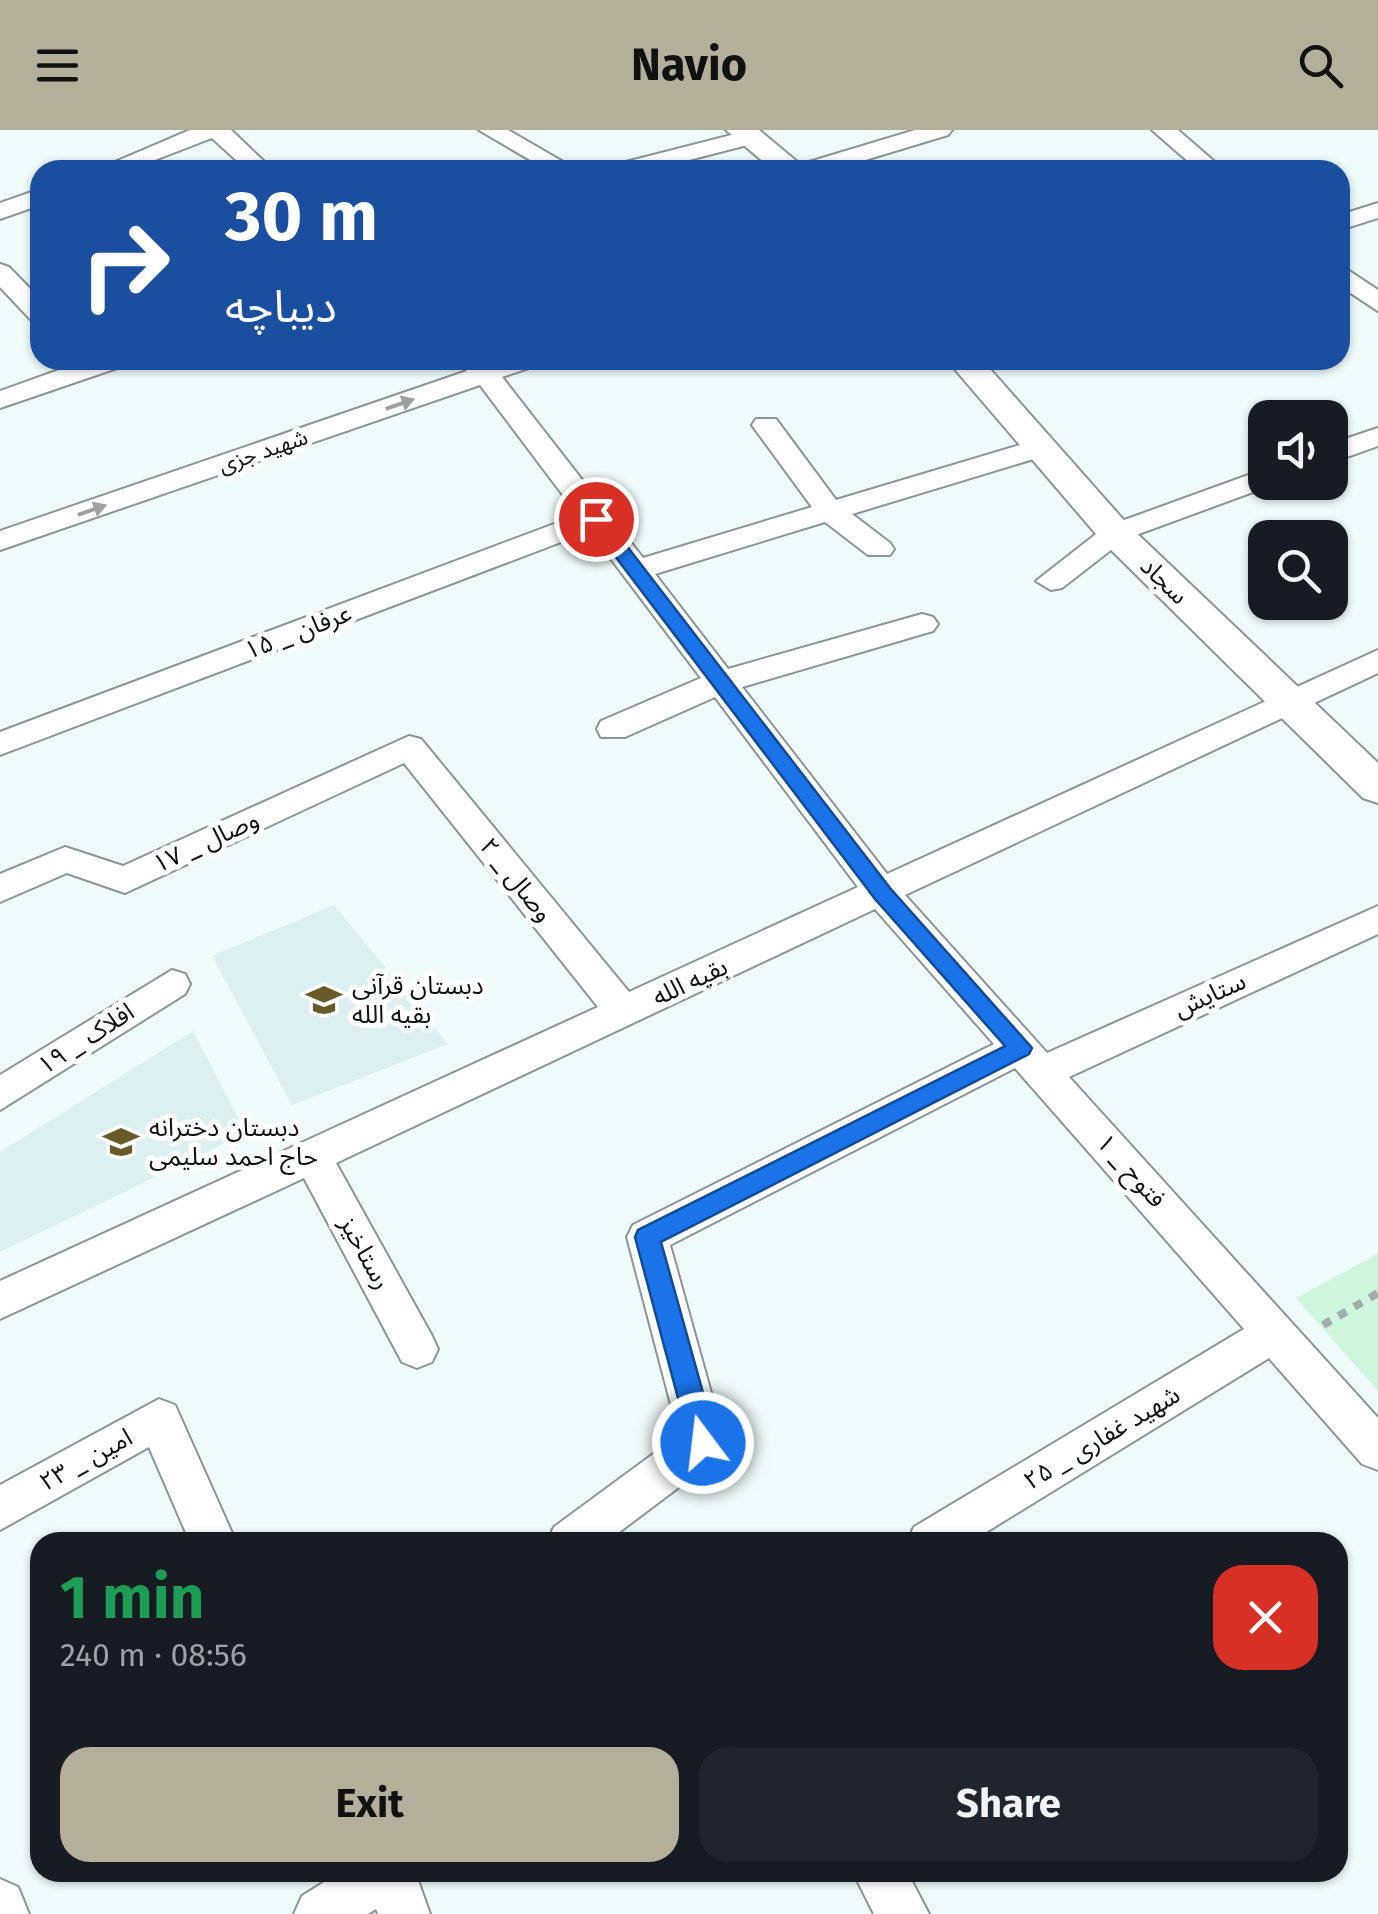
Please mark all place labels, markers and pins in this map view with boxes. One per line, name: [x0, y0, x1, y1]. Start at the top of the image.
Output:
pin: [554, 477, 639, 562]
place label: دبستان قرآنی بقیه الله: [352, 971, 484, 1030]
school or university icon: دبستان قرآنی بقیه الله: [305, 981, 343, 1019]
place label: دبستان دخترانه حاج احمد سلیمی: [149, 1113, 318, 1175]
school or university icon: دبستان دخترانه حاج احمد سلیمی: [102, 1123, 140, 1161]

